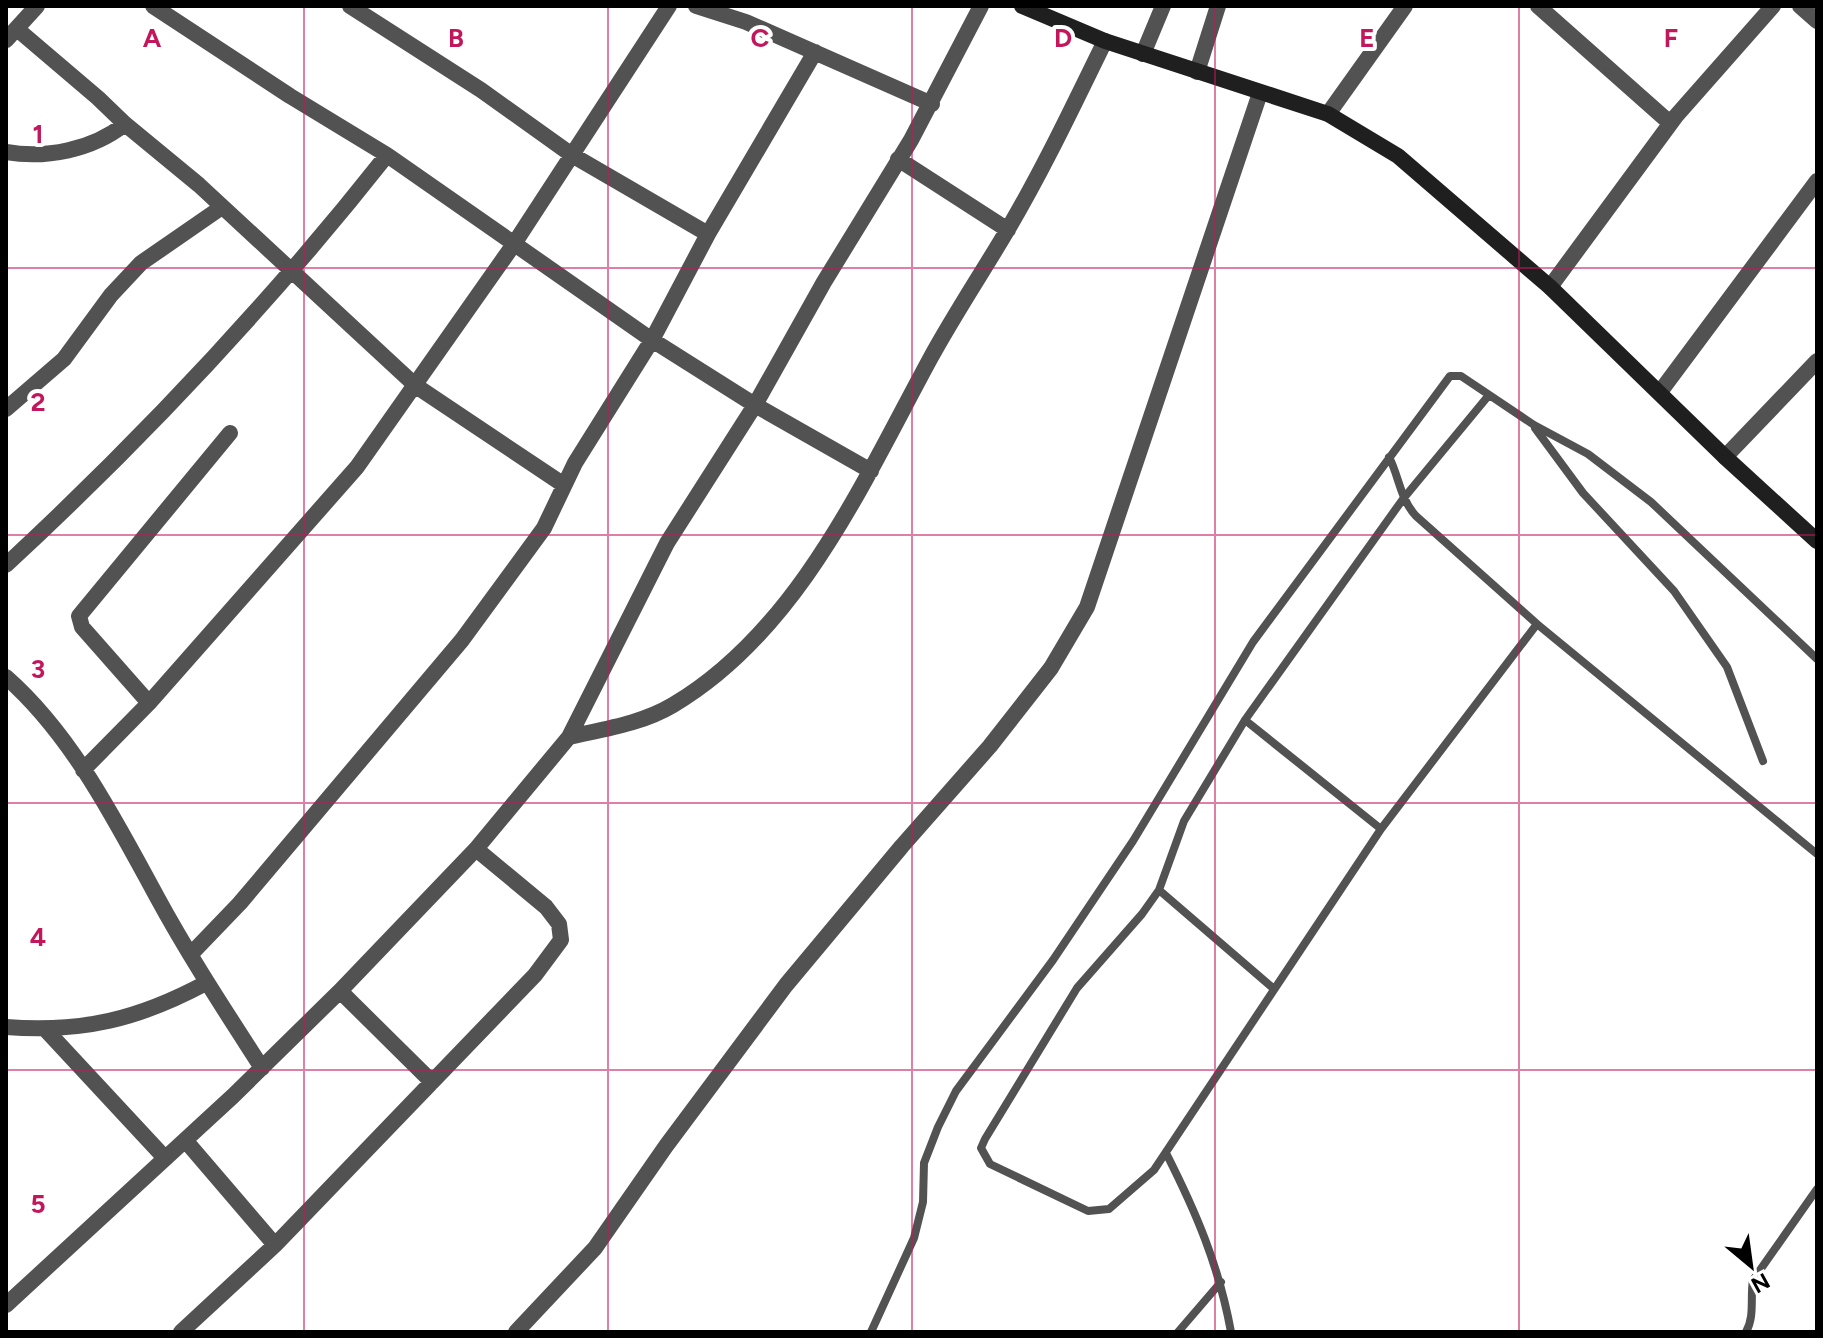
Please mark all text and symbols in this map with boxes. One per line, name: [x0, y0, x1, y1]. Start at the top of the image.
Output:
text: A: [143, 22, 162, 54]
text: B: [448, 22, 464, 54]
text: C: [751, 22, 770, 54]
text: D: [1054, 22, 1072, 54]
text: E: [1359, 22, 1375, 54]
text: F: [1664, 22, 1678, 54]
text: 1: [33, 118, 43, 150]
text: 2: [30, 386, 46, 418]
text: 3: [31, 653, 45, 685]
text: 4: [30, 921, 46, 953]
text: 5: [30, 1188, 46, 1220]
north arrow: [1711, 1226, 1791, 1306]
text: N: [1746, 1267, 1774, 1299]

